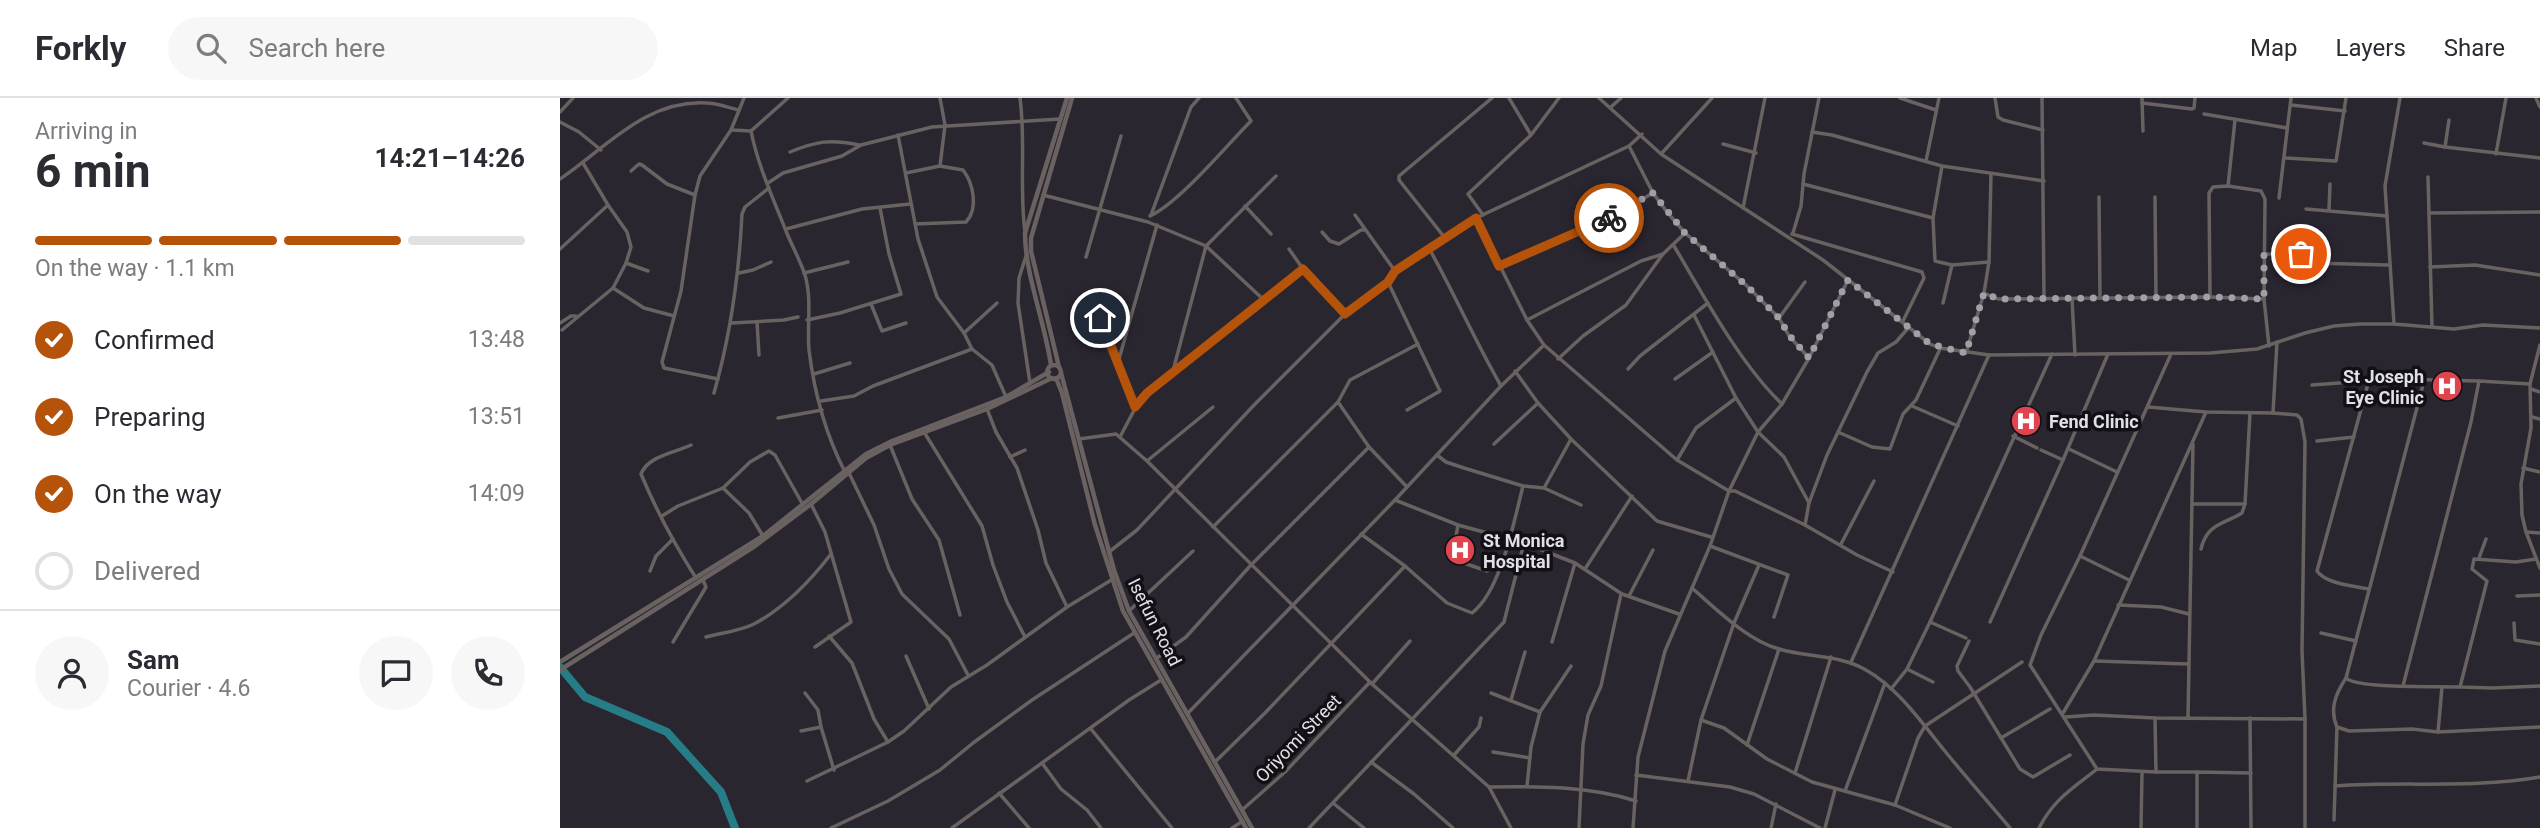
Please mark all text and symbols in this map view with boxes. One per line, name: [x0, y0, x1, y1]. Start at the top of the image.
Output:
search box: [168, 17, 658, 80]
text: Forkly: [35, 29, 126, 68]
icon: search: [192, 29, 230, 67]
text: Search here: [248, 33, 385, 63]
text: Map: [2250, 34, 2298, 62]
text: Layers: [2336, 34, 2406, 62]
text: Share: [2444, 34, 2505, 62]
text: Arriving in: [35, 118, 138, 145]
text: 14:21–14:26: [375, 143, 525, 173]
text: 6 min: [35, 144, 151, 198]
courier: [1574, 183, 1644, 253]
icon: bike: [1590, 199, 1628, 237]
pin: [2271, 224, 2331, 284]
icon: bag: [2282, 235, 2320, 273]
text: On the way · 1.1 km: [35, 255, 235, 282]
pin: [1070, 288, 1130, 348]
icon: home: [1081, 299, 1119, 337]
icon: check: [35, 321, 73, 359]
text: Confirmed: [94, 325, 215, 355]
text: 13:48: [468, 326, 525, 353]
place label: St Joseph Eye Clinic: [2343, 366, 2424, 408]
hospital icon: St Joseph Eye Clinic: [2430, 369, 2464, 403]
icon: check: [35, 398, 73, 436]
text: Preparing: [94, 402, 206, 432]
text: 13:51: [468, 403, 525, 430]
hospital icon: Fend Clinic: [2009, 404, 2043, 438]
place label: Fend Clinic: [2049, 411, 2139, 432]
icon: check: [35, 475, 73, 513]
text: On the way: [94, 479, 222, 509]
text: 14:09: [468, 480, 525, 507]
place label: St Monica Hospital: [1483, 530, 1565, 572]
hospital icon: St Monica Hospital: [1443, 533, 1477, 567]
text: Delivered: [94, 556, 201, 586]
street label: Isefun Road: [1124, 575, 1186, 669]
button: person: [35, 636, 109, 710]
button: chat: [359, 636, 433, 710]
button: phone: [451, 636, 525, 710]
text: Sam: [127, 645, 179, 675]
text: Courier · 4.6: [127, 675, 250, 702]
street label: Oriyomi Street: [1251, 690, 1345, 786]

